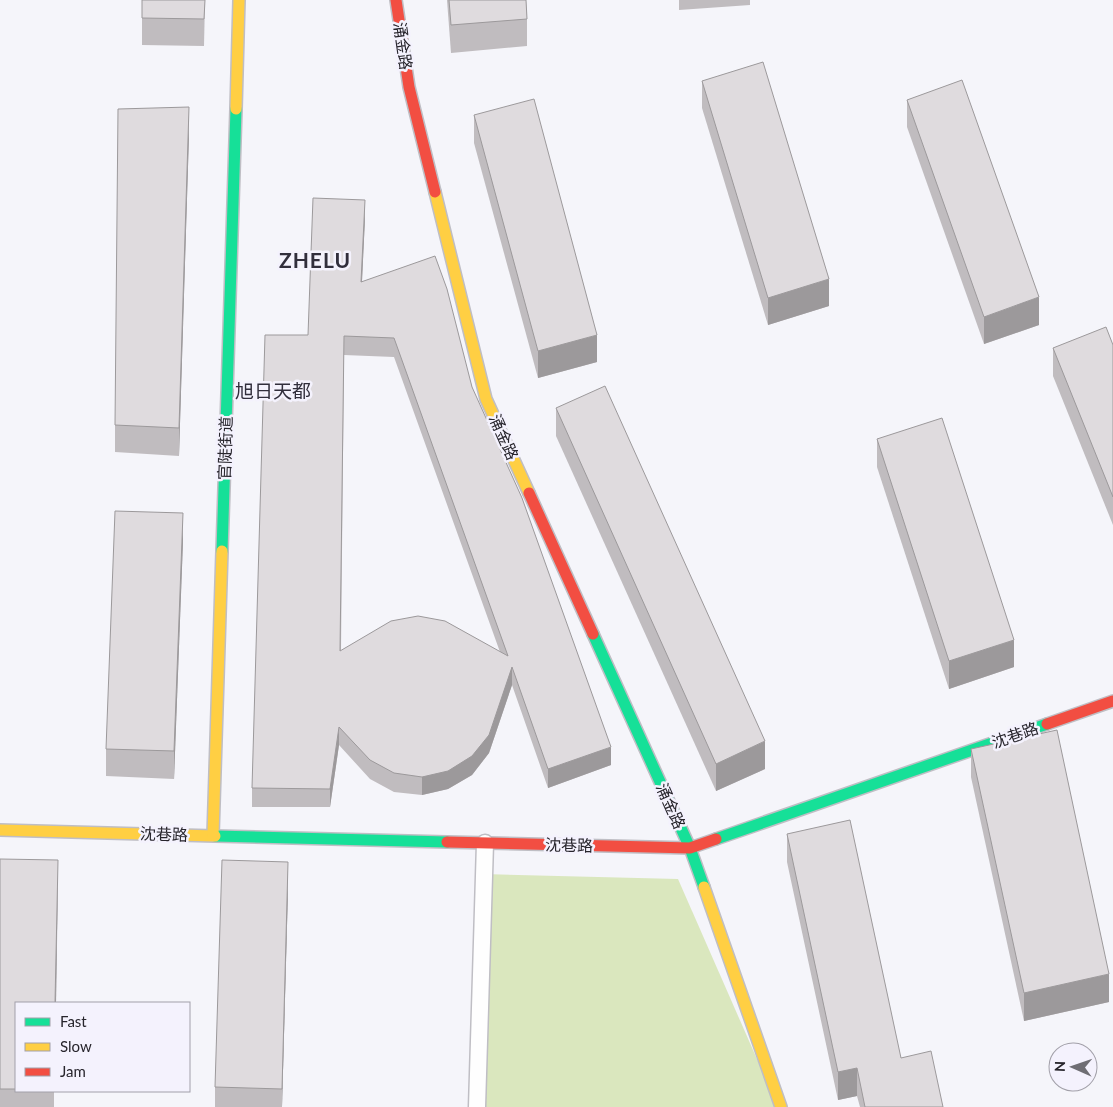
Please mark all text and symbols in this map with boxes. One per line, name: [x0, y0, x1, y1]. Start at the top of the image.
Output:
street label: 涌金路: [391, 21, 416, 71]
district label: ZHELU: [279, 247, 351, 272]
district label: 旭日天都: [235, 379, 311, 402]
street label: 涌金路: [486, 411, 523, 463]
street label: 官陡街道: [214, 416, 235, 480]
street label: 沈巷路: [989, 718, 1041, 751]
street label: 涌金路: [653, 780, 690, 832]
street label: 沈巷路: [140, 823, 188, 844]
street label: 沈巷路: [545, 835, 593, 854]
legend: [15, 1002, 190, 1092]
text: Fast: [60, 1012, 87, 1030]
text: Slow: [60, 1037, 92, 1055]
north arrow: [1048, 1042, 1098, 1092]
text: N: [1051, 1061, 1068, 1072]
text: Jam: [60, 1062, 86, 1080]

